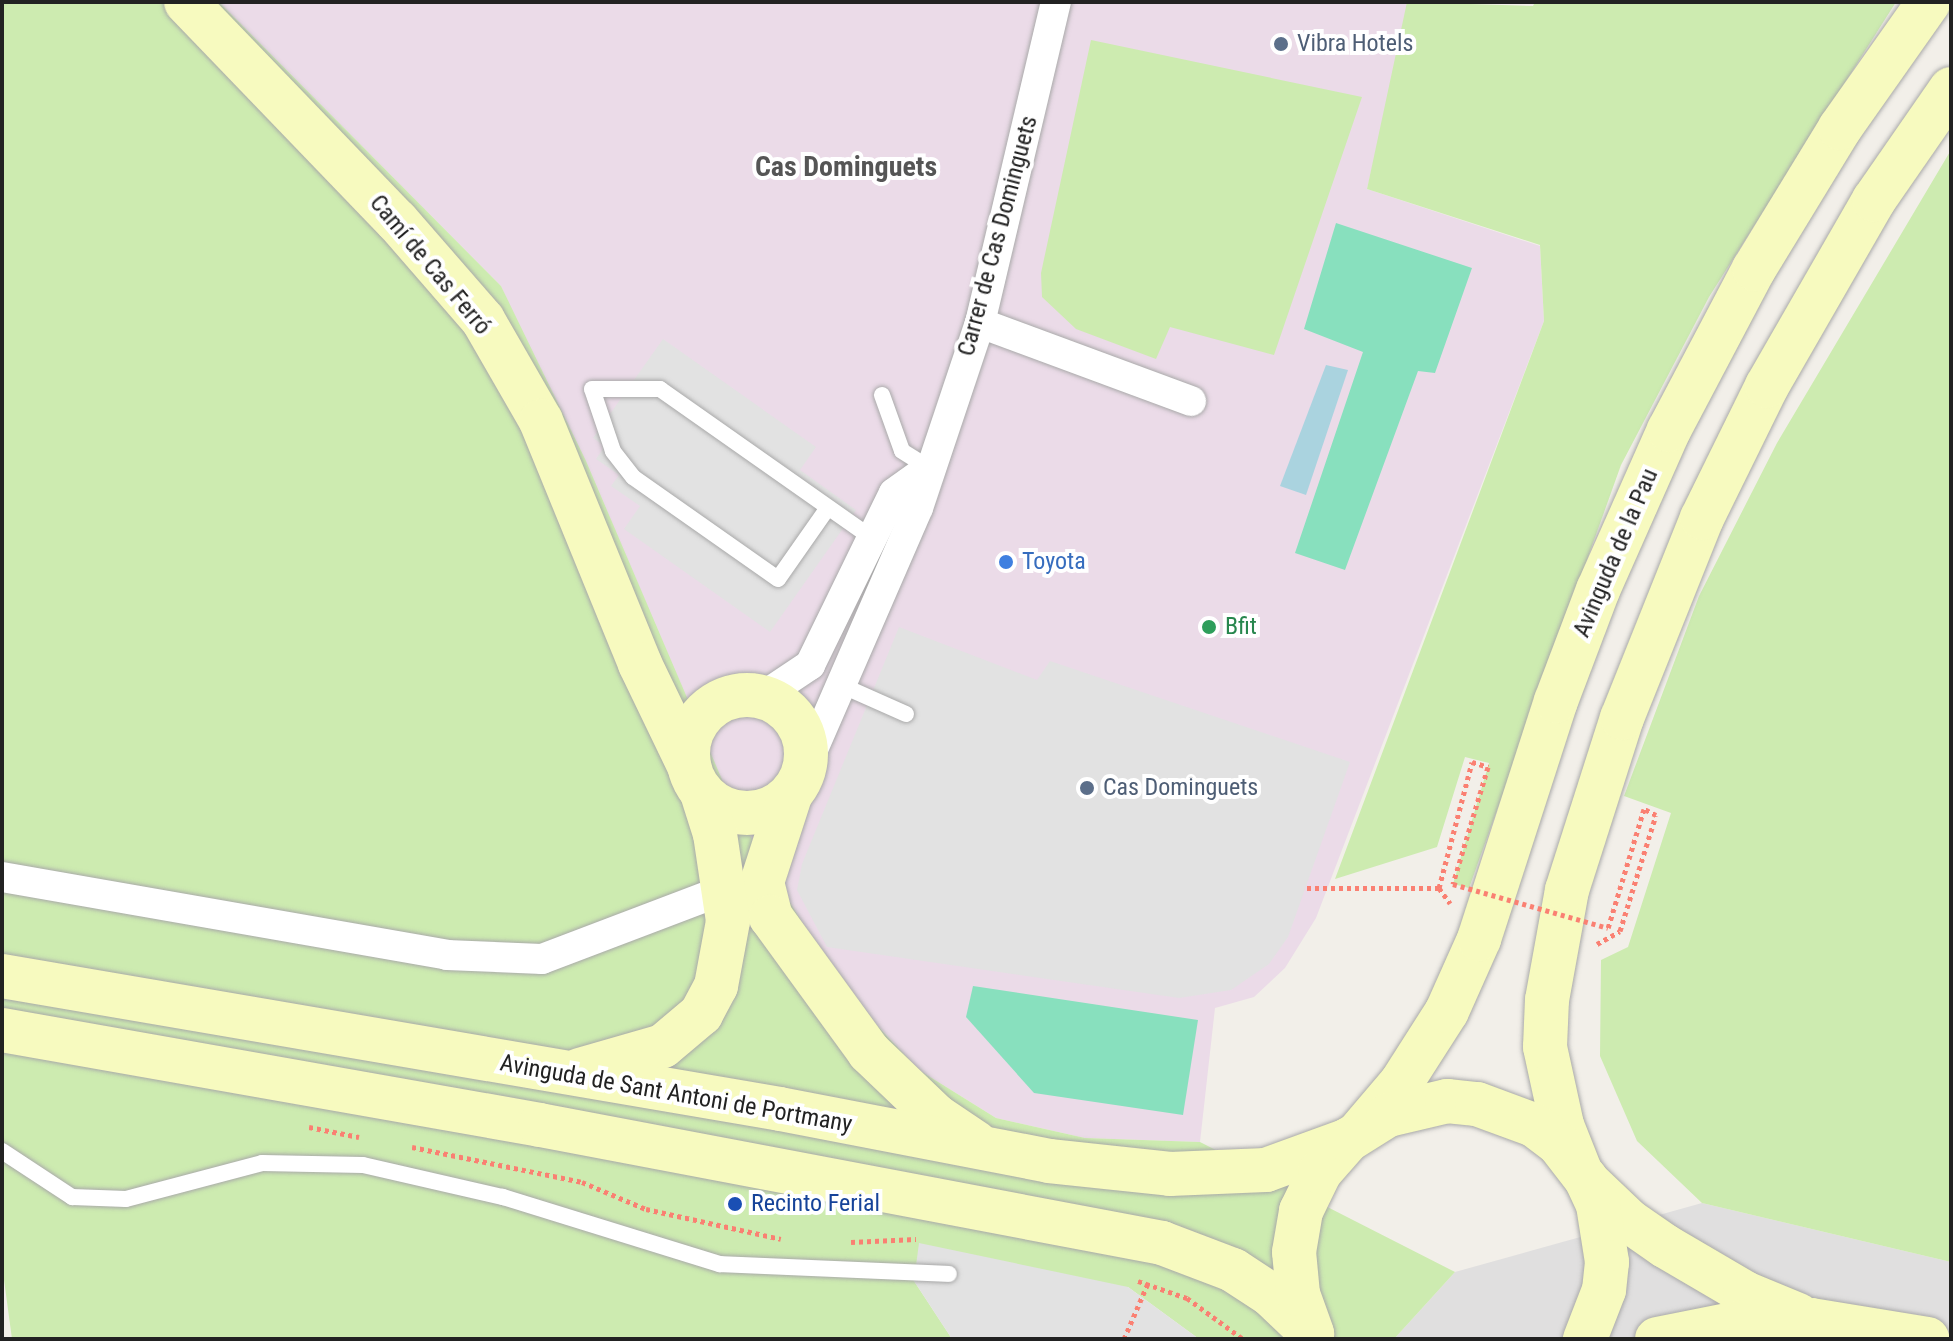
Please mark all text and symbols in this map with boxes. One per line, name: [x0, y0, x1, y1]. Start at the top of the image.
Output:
place label: Vibra Hotels: [1297, 30, 1413, 58]
marker: Vibra Hotels: [1272, 35, 1290, 53]
street label: Carrer de Cas Dominguets: [952, 113, 1044, 359]
district label: Cas Dominguets: [755, 150, 937, 184]
street label: Camí de Cas Ferró: [363, 189, 497, 341]
street label: Avinguda de la Pau: [1567, 464, 1665, 642]
place label: Toyota: [1022, 548, 1086, 576]
marker: Toyota: [997, 553, 1015, 571]
place label: Bfit: [1225, 613, 1257, 641]
marker: Bfit: [1200, 618, 1218, 636]
place label: Cas Dominguets: [1103, 774, 1258, 802]
marker: Cas Dominguets: [1078, 779, 1096, 797]
street label: Avinguda de Sant Antoni de Portmany: [498, 1049, 854, 1139]
place label: Recinto Ferial: [751, 1190, 880, 1218]
marker: Recinto Ferial: [726, 1195, 744, 1213]

